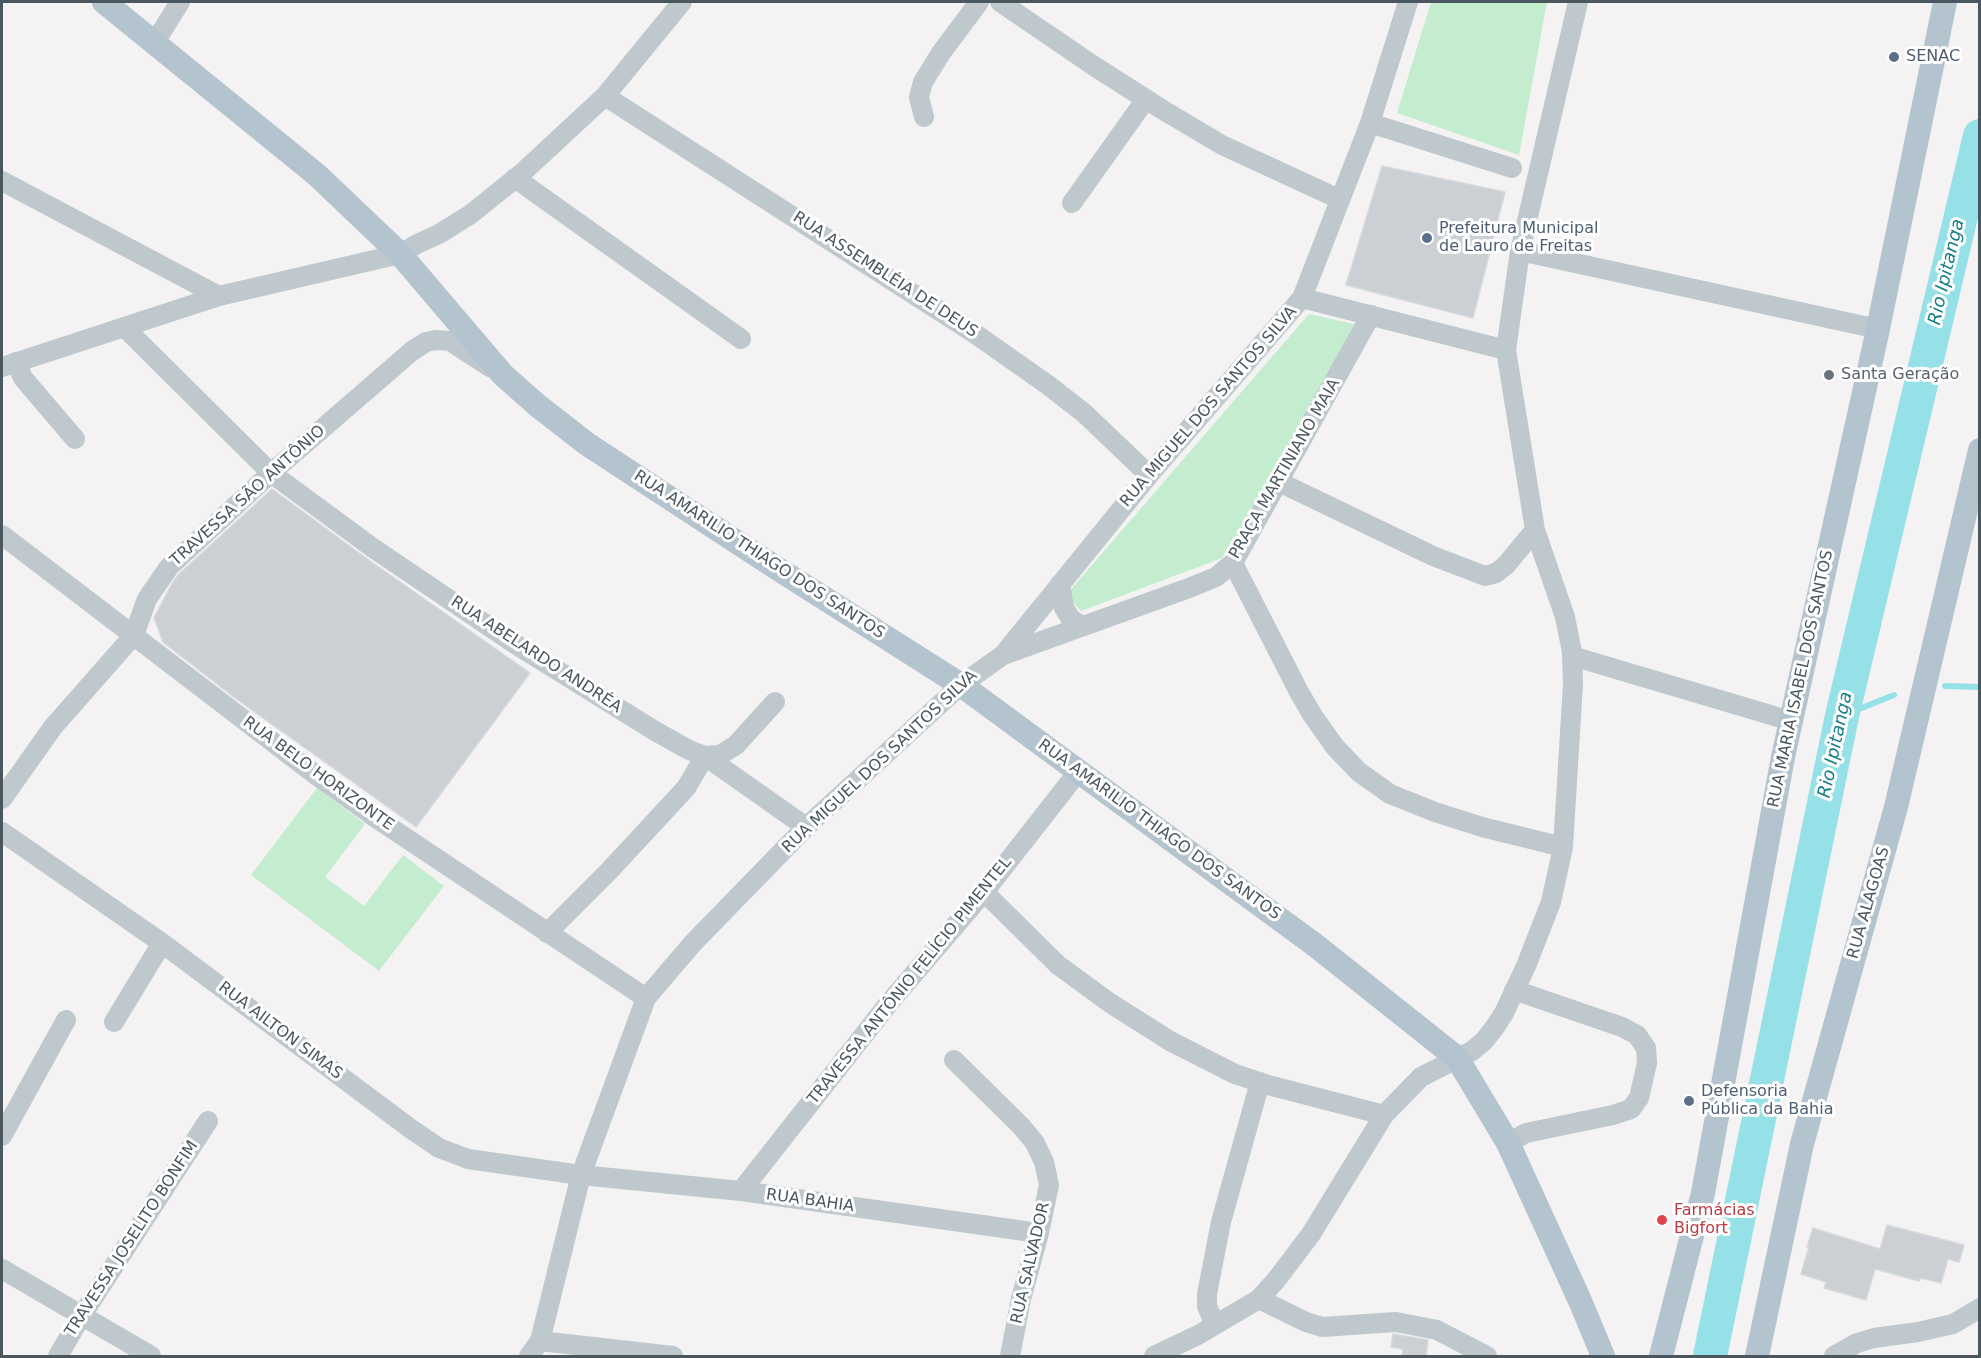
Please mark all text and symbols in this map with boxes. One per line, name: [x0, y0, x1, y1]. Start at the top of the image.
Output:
place label: SENAC: [1906, 47, 1960, 67]
marker: SENAC: [1887, 50, 1901, 64]
street label: RUA ASSEMBLÉIA DE DEUS: [789, 208, 981, 342]
water label: Rio Ipitanga: [1924, 217, 1970, 327]
place label: Prefeitura Municipal de Lauro de Freitas: [1439, 219, 1598, 257]
marker: Prefeitura Municipal de Lauro de Freitas: [1420, 231, 1434, 245]
street label: RUA MIGUEL DOS SANTOS SILVA: [1117, 303, 1301, 511]
place label: Santa Geração: [1841, 365, 1959, 385]
marker: Santa Geração: [1822, 368, 1836, 382]
street label: PRAÇA MARTINIANO MAIA: [1225, 375, 1345, 563]
street label: TRAVESSA SÃO ANTÔNIO: [167, 422, 329, 570]
street label: RUA AMARILIO THIAGO DOS SANTOS: [630, 467, 888, 643]
street label: RUA MARIA ISABEL DOS SANTOS: [1764, 549, 1838, 809]
street label: RUA ABELARDO ANDRÉA: [447, 593, 625, 717]
street label: RUA MIGUEL DOS SANTOS SILVA: [779, 666, 981, 858]
water label: Rio Ipitanga: [1814, 690, 1858, 800]
street label: RUA BELO HORIZONTE: [239, 713, 397, 835]
street label: RUA AMARILIO THIAGO DOS SANTOS: [1034, 736, 1284, 924]
street label: RUA ALAGOAS: [1844, 845, 1894, 961]
street label: TRAVESSA ANTÔNIO FELÍCIO PIMENTEL: [804, 853, 1016, 1109]
street label: RUA AILTON SIMAS: [214, 978, 346, 1084]
place label: Defensoria Pública da Bahia: [1701, 1082, 1833, 1120]
marker: Defensoria Pública da Bahia: [1682, 1094, 1696, 1108]
street label: TRAVESSA JOSELITO BONFIM: [61, 1138, 203, 1340]
street label: RUA BAHIA: [765, 1185, 855, 1217]
street label: RUA SALVADOR: [1008, 1200, 1054, 1326]
place label: Farmácias Bigfort: [1674, 1201, 1755, 1239]
marker: Farmácias Bigfort: [1655, 1213, 1669, 1227]

